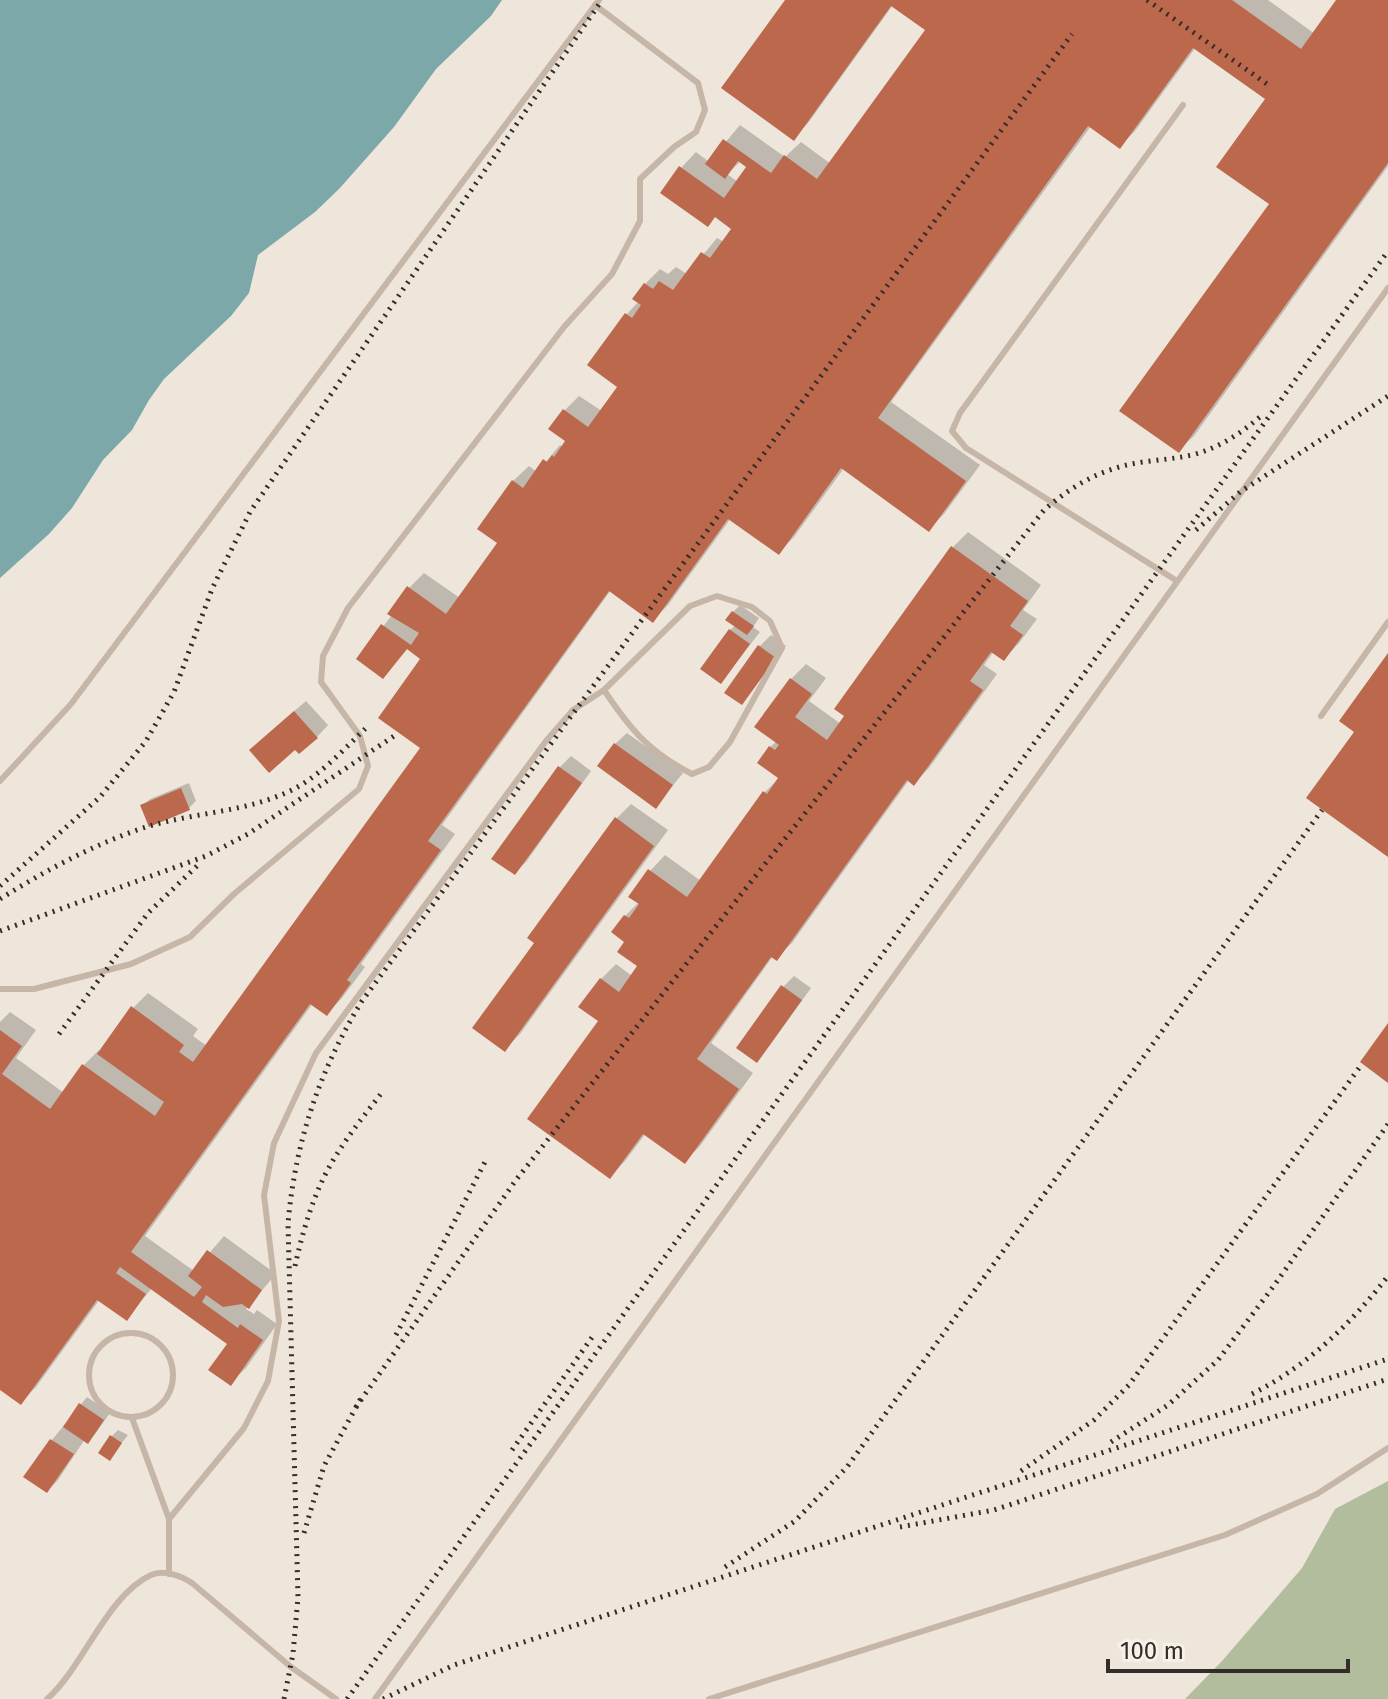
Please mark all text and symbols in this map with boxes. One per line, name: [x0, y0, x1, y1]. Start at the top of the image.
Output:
scale bar: [1108, 1623, 1348, 1673]
text: 100 m: [1120, 1637, 1184, 1665]

